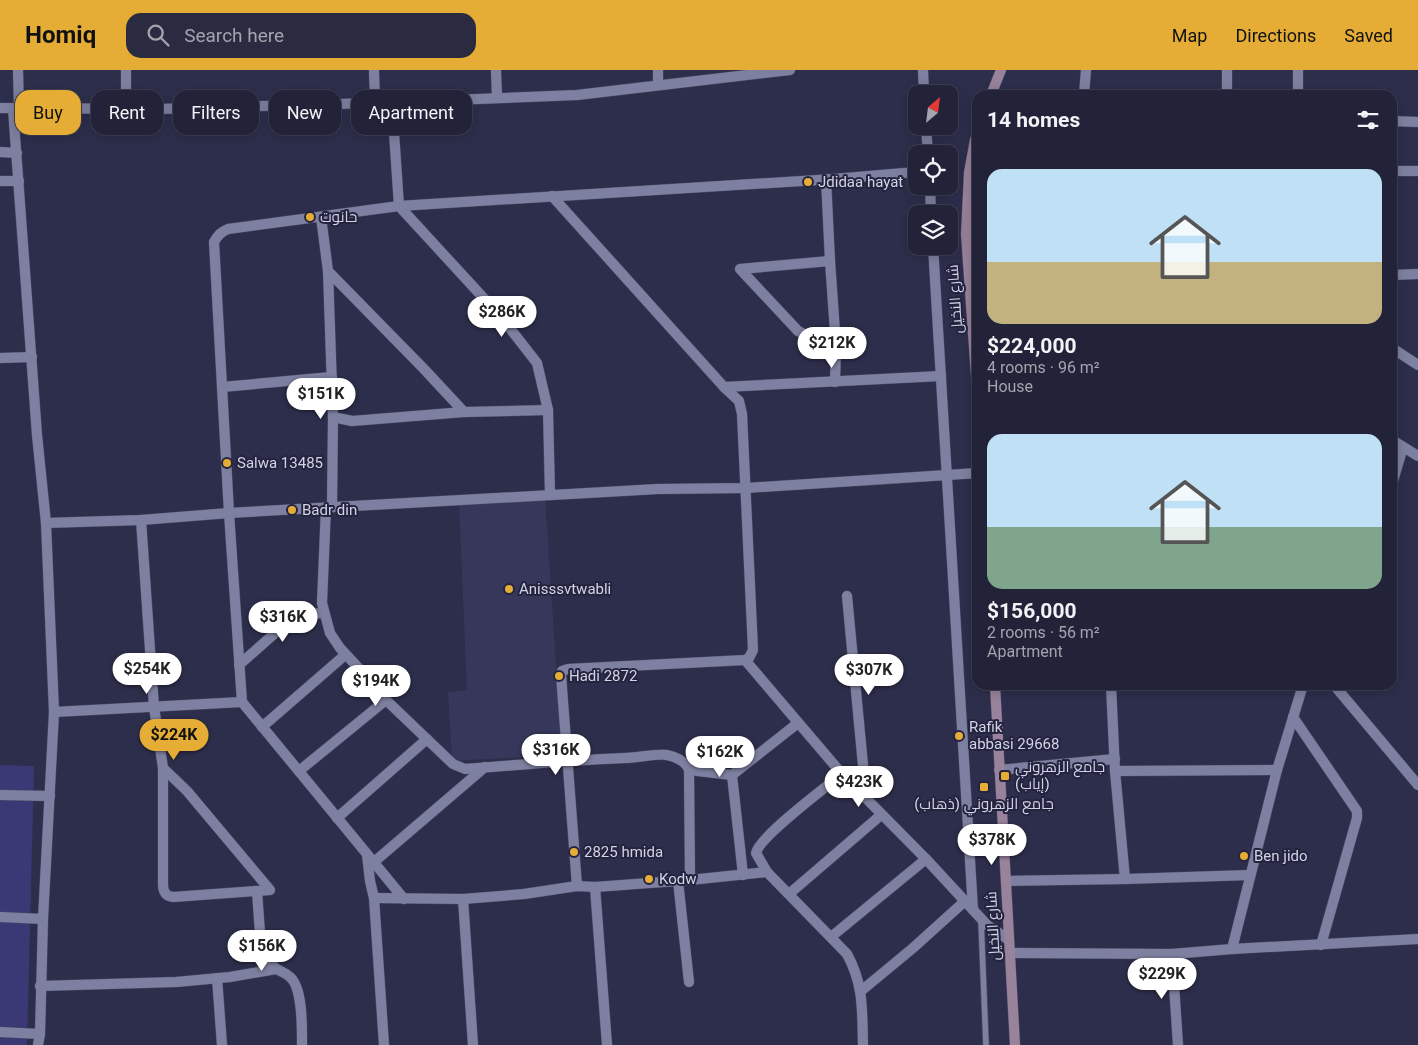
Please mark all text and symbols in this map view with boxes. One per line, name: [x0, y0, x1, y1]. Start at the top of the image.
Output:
search box: [126, 13, 476, 58]
text: Homiq: [25, 21, 96, 49]
icon: search: [144, 21, 172, 49]
text: Search here: [184, 24, 284, 47]
text: Map: [1172, 25, 1207, 46]
text: Directions: [1235, 25, 1316, 46]
text: Saved: [1344, 25, 1393, 46]
north arrow: [908, 85, 958, 135]
map controls: [908, 85, 958, 255]
chip: Buy: [15, 90, 81, 135]
chip: Rent: [91, 90, 163, 135]
chip: Filters: [173, 90, 259, 135]
chip: New: [269, 90, 341, 135]
chip: Apartment: [351, 90, 472, 135]
icon: filters: [1354, 106, 1382, 134]
text: 14 homes: [987, 108, 1080, 132]
button: locate: [908, 145, 958, 195]
place label: Jdidaa hayat: [818, 173, 903, 191]
marker: Jdidaa hayat: [802, 176, 814, 188]
icon: home: [1140, 202, 1230, 292]
button: layers: [908, 205, 958, 255]
place label: حانوت: [320, 208, 357, 226]
marker: حانوت: [304, 211, 316, 223]
street label: شارع النخيل: [944, 264, 968, 334]
pin: $286K: [467, 296, 537, 338]
text: $286K: [479, 302, 525, 321]
pin: $212K: [797, 326, 867, 369]
text: $212K: [809, 333, 855, 352]
text: $224,000: [987, 334, 1077, 358]
text: 4 rooms · 96 m²: [987, 358, 1100, 377]
text: House: [987, 377, 1033, 396]
pin: $151K: [286, 378, 356, 420]
text: $151K: [298, 384, 344, 403]
place label: Salwa 13485: [237, 454, 323, 472]
marker: Salwa 13485: [221, 457, 233, 469]
icon: home: [1140, 467, 1230, 557]
place label: Badr din: [302, 501, 357, 519]
marker: Badr din: [286, 504, 298, 516]
place label: Anisssvtwabli: [519, 580, 611, 598]
marker: Anisssvtwabli: [503, 583, 515, 595]
text: $156,000: [987, 599, 1077, 623]
pin: $316K: [248, 600, 318, 643]
text: $316K: [260, 607, 306, 626]
text: 2 rooms · 56 m²: [987, 623, 1100, 642]
text: Apartment: [987, 642, 1063, 661]
pin: $254K: [112, 652, 182, 695]
pin: $307K: [834, 654, 904, 696]
text: $254K: [124, 659, 170, 678]
text: $307K: [846, 660, 892, 679]
pin: $194K: [341, 664, 411, 707]
place label: Hadi 2872: [569, 667, 637, 685]
marker: Hadi 2872: [553, 670, 565, 682]
text: $194K: [353, 671, 399, 690]
pin: $224K: [139, 718, 209, 761]
place label: Rafik abbasi 29668: [969, 718, 1059, 753]
text: $224K: [151, 725, 197, 744]
marker: Rafik abbasi 29668: [953, 730, 965, 742]
pin: $316K: [521, 734, 591, 776]
pin: $162K: [685, 736, 755, 778]
text: $316K: [533, 740, 579, 759]
text: $162K: [697, 742, 743, 761]
place label: جامع الزهروني (إياب): [1015, 758, 1105, 793]
pin: $423K: [824, 766, 894, 808]
marker: جامع الزهروني (إياب): [999, 770, 1011, 782]
text: $423K: [836, 772, 882, 791]
marker: جامع الزهروني (ذهاب): [978, 781, 990, 793]
place label: جامع الزهروني (ذهاب): [914, 795, 1054, 816]
pin: $378K: [957, 824, 1027, 866]
text: $378K: [969, 830, 1015, 849]
place label: 2825 hmida: [584, 843, 663, 861]
marker: 2825 hmida: [568, 846, 580, 858]
place label: Ben jido: [1254, 847, 1308, 865]
marker: Ben jido: [1238, 850, 1250, 862]
place label: Kodw: [659, 870, 697, 888]
marker: Kodw: [643, 873, 655, 885]
street label: شارع النخيل: [982, 891, 1006, 961]
pin: $156K: [227, 930, 297, 972]
text: $156K: [239, 936, 285, 955]
pin: $229K: [1127, 958, 1197, 1000]
text: $229K: [1139, 964, 1185, 983]

